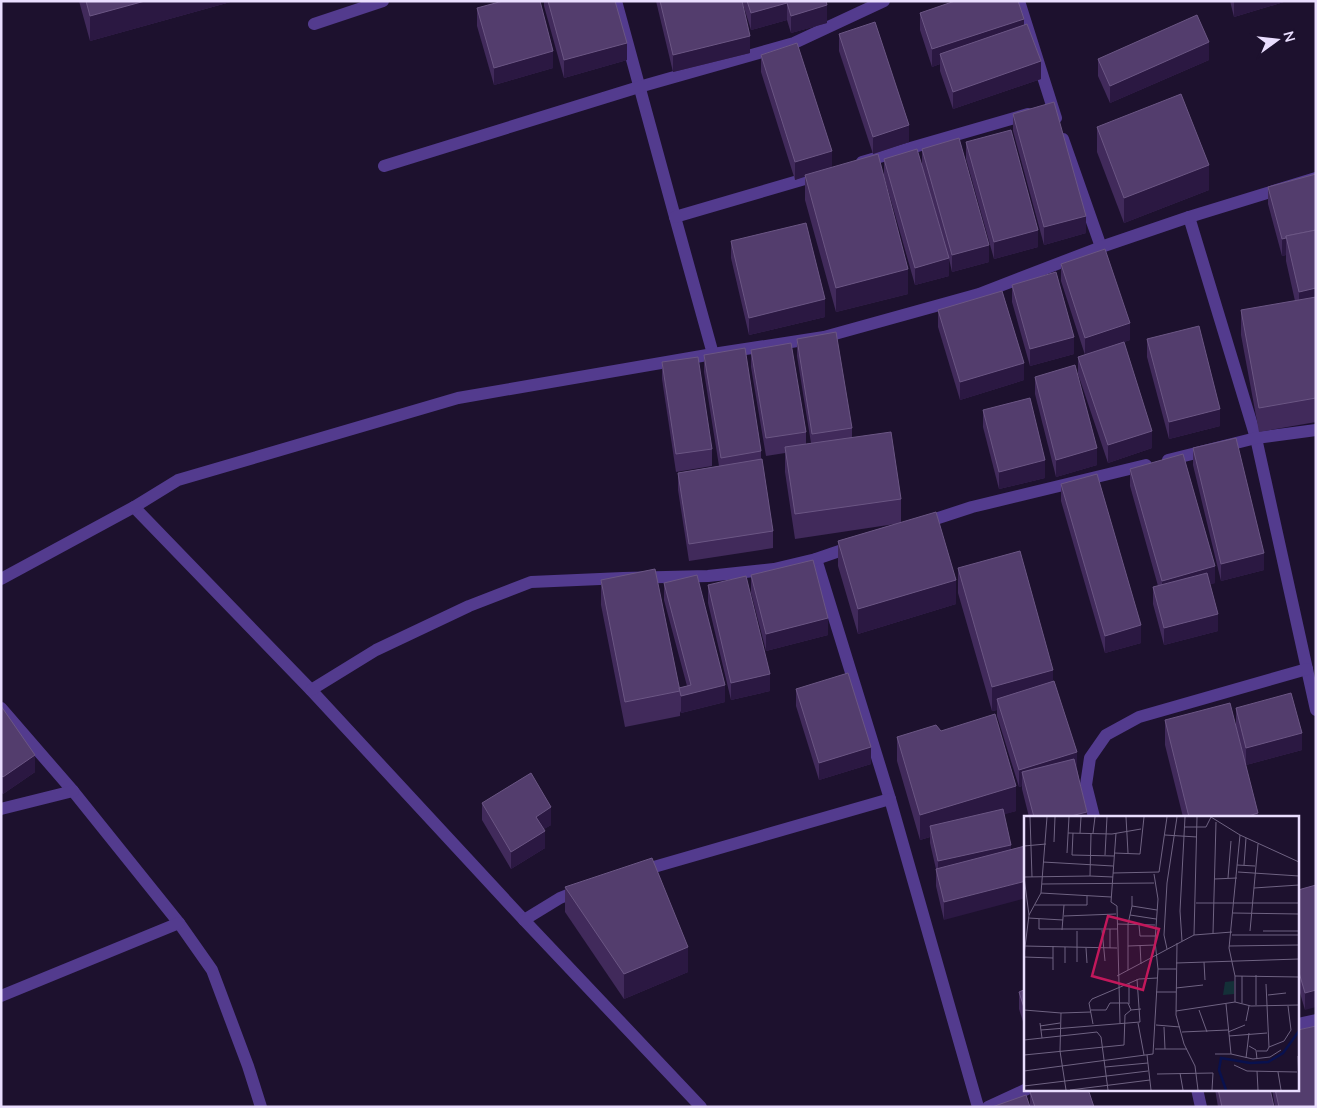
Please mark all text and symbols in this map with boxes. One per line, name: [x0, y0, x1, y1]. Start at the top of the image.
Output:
north arrow: [1252, 15, 1302, 65]
text: N: [1279, 29, 1300, 44]
inset map: [1024, 816, 1300, 1090]

